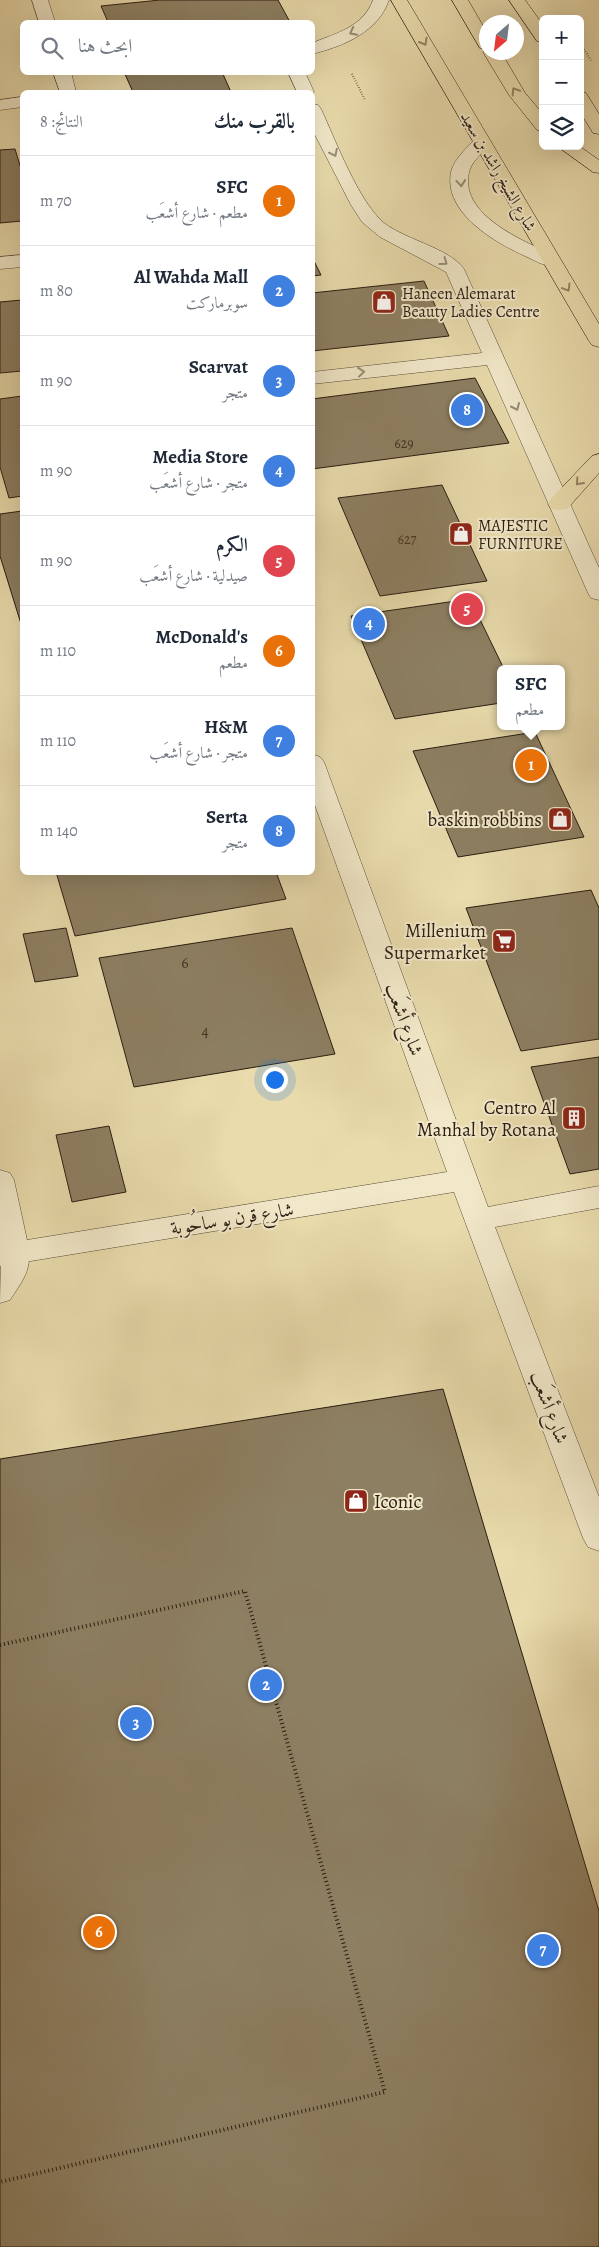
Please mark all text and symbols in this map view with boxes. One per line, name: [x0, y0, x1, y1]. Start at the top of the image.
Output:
north arrow: [479, 15, 524, 60]
map controls: [539, 15, 584, 150]
button: +: [539, 15, 584, 60]
search box: [20, 20, 315, 75]
one-way arrow: [350, 26, 359, 36]
text: ابحث هنا: [78, 33, 132, 59]
icon: search: [38, 34, 66, 62]
one-way arrow: [418, 37, 428, 46]
button: −: [539, 60, 584, 105]
one-way arrow: [512, 87, 521, 96]
button: layers: [539, 105, 584, 150]
text: بالقرب منك: [214, 107, 295, 135]
street label: شارع الشيخ راشد بن سعيد: [452, 108, 541, 237]
text: النتائج: 8: [40, 111, 83, 133]
one-way arrow: [328, 148, 338, 157]
text: SFC: [216, 174, 248, 200]
one-way arrow: [456, 180, 467, 188]
text: 70 m: [40, 190, 72, 212]
text: 1: [276, 190, 282, 212]
text: مطعم · شارع أشعَب: [145, 202, 248, 224]
one-way arrow: [438, 256, 448, 265]
text: Al Wahda Mall: [134, 264, 248, 290]
text: 80 m: [40, 280, 73, 302]
text: 2: [275, 280, 283, 302]
place label: Haneen Alemarat Beauty Ladies Centre: [402, 283, 540, 323]
one-way arrow: [561, 283, 571, 292]
shop icon: Haneen Alemarat Beauty Ladies Centre: [371, 289, 397, 315]
text: سوبرماركت: [186, 292, 248, 314]
text: Scarvat: [189, 354, 248, 380]
one-way arrow: [357, 367, 365, 378]
text: 90 m: [40, 370, 72, 392]
text: 3: [276, 370, 282, 392]
text: متجر: [223, 382, 248, 404]
pin: 8: [451, 391, 483, 429]
one-way arrow: [509, 402, 520, 411]
house number: 629: [394, 434, 414, 453]
text: Media Store: [153, 444, 248, 470]
text: 90 m: [40, 460, 72, 482]
text: 4: [275, 460, 283, 482]
text: متجر · شارع أشعَب: [149, 472, 248, 494]
one-way arrow: [576, 476, 585, 485]
place label: MAJESTIC FURNITURE: [478, 515, 563, 555]
shop icon: MAJESTIC FURNITURE: [448, 521, 474, 547]
house number: 627: [398, 530, 417, 549]
text: الكرم: [216, 532, 248, 558]
text: 90 m: [40, 550, 72, 572]
text: 5: [276, 550, 282, 572]
text: صيدلية · شارع أشعَب: [139, 565, 248, 587]
pin: 5: [451, 590, 483, 628]
pin: 4: [353, 605, 385, 643]
text: McDonald's: [156, 624, 248, 650]
text: 110 m: [40, 640, 76, 662]
text: 6: [275, 640, 283, 662]
text: مطعم: [219, 652, 248, 674]
popup: [497, 665, 565, 730]
text: SFC: [515, 671, 547, 697]
text: مطعم: [515, 699, 544, 721]
text: H&M: [204, 714, 248, 740]
text: 110 m: [40, 730, 76, 752]
text: 7: [276, 730, 282, 752]
text: متجر · شارع أشعَب: [149, 742, 248, 764]
pin: 1: [515, 746, 547, 784]
text: Serta: [206, 804, 248, 830]
shop icon: baskin robbins: [547, 806, 573, 832]
place label: baskin robbins: [428, 807, 542, 833]
text: 140 m: [40, 820, 78, 842]
text: 8: [275, 820, 283, 842]
text: متجر: [223, 832, 248, 854]
place label: Millenium Supermarket: [384, 918, 486, 966]
supermarket icon: Millenium Supermarket: [491, 928, 517, 954]
house number: 6: [181, 952, 189, 974]
street label: شارع أشعَب: [377, 979, 430, 1060]
house number: 4: [201, 1020, 209, 1042]
your location: [262, 1067, 288, 1093]
place label: Centro Al Manhal by Rotana: [417, 1095, 556, 1143]
building icon: Centro Al Manhal by Rotana: [561, 1105, 587, 1131]
street label: شارع قرن بو ساحُوبة: [168, 1193, 296, 1243]
street label: شارع أشعَب: [521, 1367, 576, 1448]
shop icon: Iconic: [343, 1488, 369, 1514]
place label: Iconic: [374, 1489, 422, 1515]
pin: 2: [250, 1666, 282, 1704]
pin: 3: [120, 1704, 152, 1742]
pin: 6: [83, 1913, 115, 1951]
pin: 7: [527, 1931, 559, 1969]

